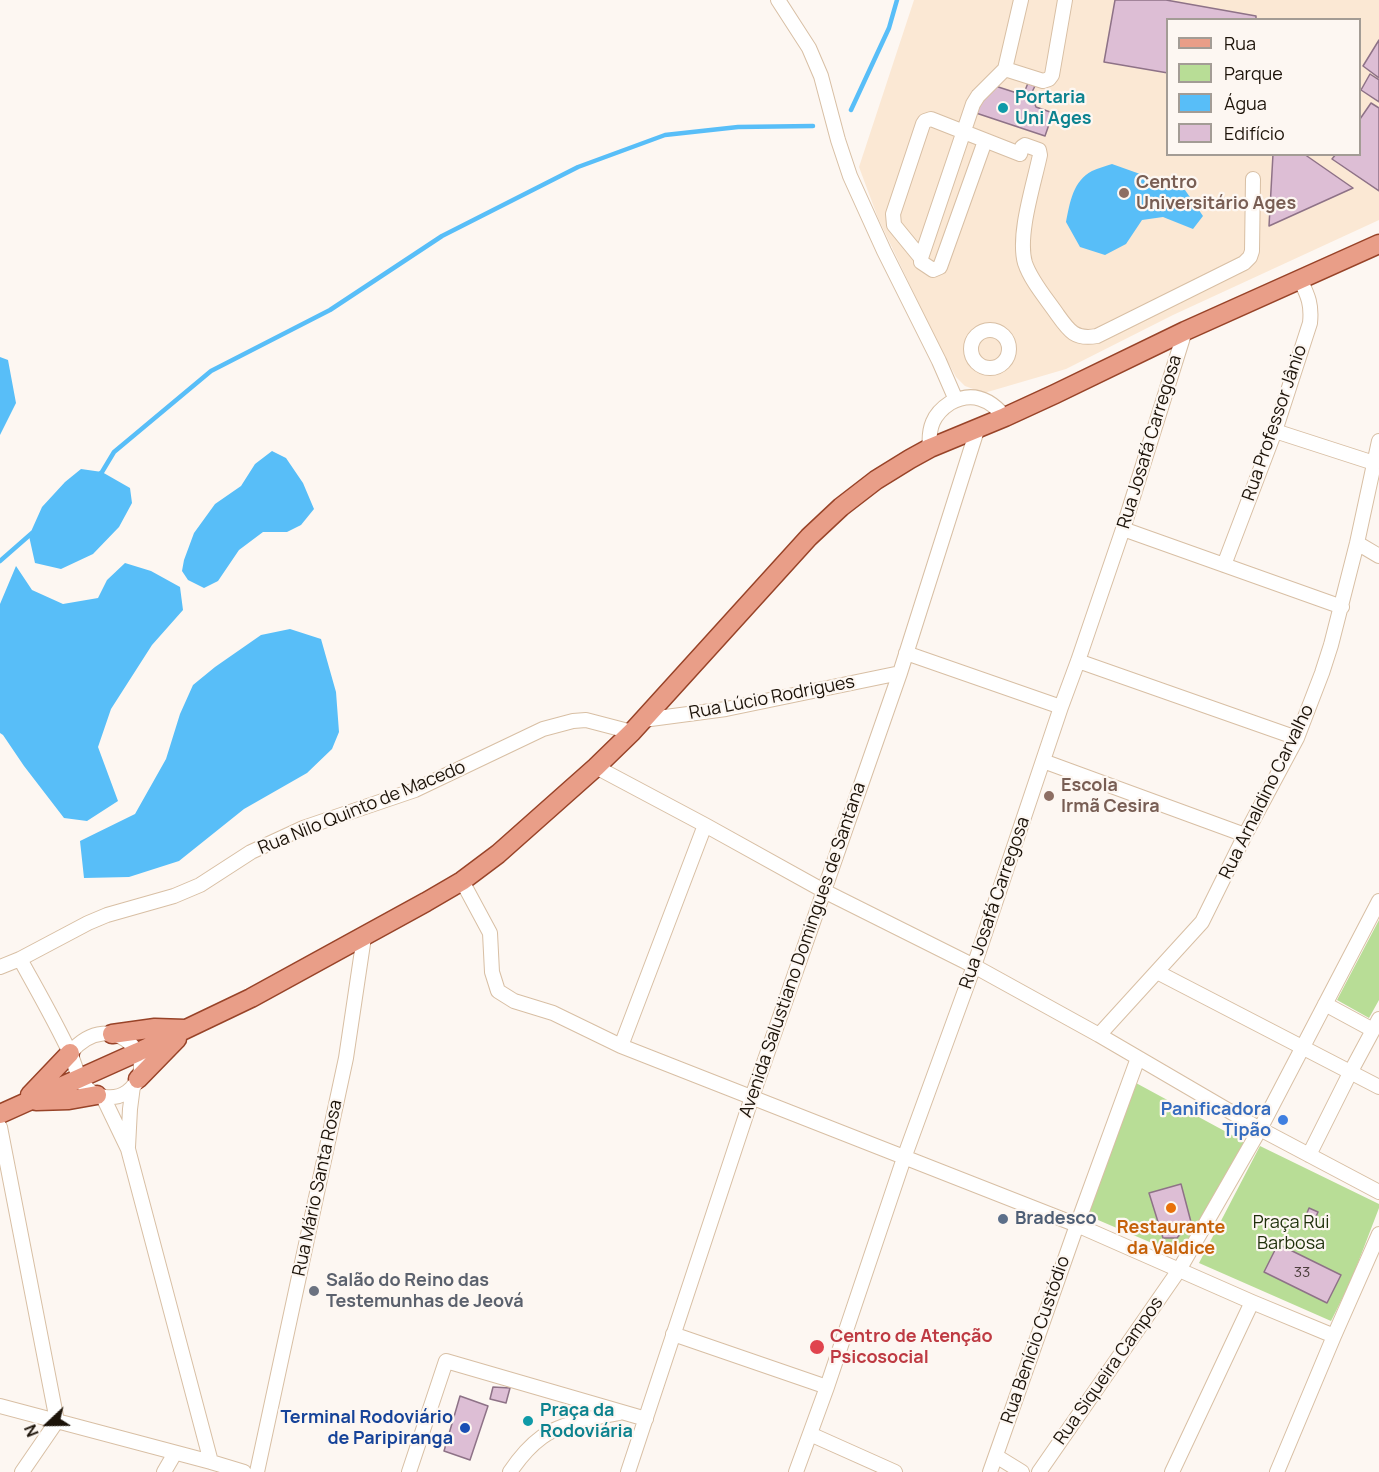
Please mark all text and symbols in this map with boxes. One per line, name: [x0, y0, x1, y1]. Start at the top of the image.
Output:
legend: [1166, 18, 1361, 156]
text: Rua: [1224, 31, 1256, 55]
text: Parque: [1224, 61, 1283, 85]
place label: Portaria Uni Ages: [1015, 87, 1092, 130]
text: Água: [1224, 91, 1267, 115]
marker: Portaria Uni Ages: [996, 101, 1010, 115]
text: Edifício: [1224, 121, 1285, 145]
place label: Centro Universitário Ages: [1136, 172, 1296, 214]
marker: Centro Universitário Ages: [1117, 186, 1131, 200]
street label: Rua Professor Jânio: [1238, 342, 1312, 504]
street label: Rua Josafá Carregosa: [1113, 353, 1187, 531]
street label: Rua Lúcio Rodrigues: [687, 671, 857, 725]
street label: Rua Arnaldino Carvalho: [1215, 701, 1319, 883]
street label: Rua Nilo Quinto de Macedo: [255, 756, 469, 860]
place label: Escola Irmã Cesira: [1061, 775, 1160, 818]
street label: Avenida Salustiano Domingues de Santana: [735, 780, 871, 1120]
marker: Escola Irmã Cesira: [1042, 789, 1056, 803]
street label: Rua Josafá Carregosa: [955, 814, 1035, 992]
street label: Rua Mário Santa Rosa: [289, 1098, 347, 1278]
place label: Panificadora Tipão: [1161, 1099, 1271, 1142]
marker: Panificadora Tipão: [1276, 1113, 1290, 1127]
marker: Restaurante da Valdice: [1164, 1201, 1178, 1215]
place label: Bradesco: [1015, 1208, 1097, 1230]
marker: Bradesco: [996, 1212, 1010, 1226]
park label: Praça Rui Barbosa: [1253, 1212, 1329, 1254]
place label: Restaurante da Valdice: [1117, 1217, 1225, 1260]
street label: Rua Benício Custódio: [997, 1253, 1075, 1427]
house number: 33: [1294, 1264, 1310, 1282]
place label: Salão do Reino das Testemunhas de Jeová: [326, 1270, 524, 1312]
marker: Salão do Reino das Testemunhas de Jeová: [307, 1284, 321, 1298]
street label: Rua Siqueira Campos: [1050, 1293, 1168, 1449]
place label: Centro de Atenção Psicosocial: [830, 1326, 993, 1368]
marker: Centro de Atenção Psicosocial: [808, 1338, 826, 1356]
north arrow: [18, 1394, 78, 1454]
place label: Praça da Rodoviária: [540, 1400, 633, 1442]
place label: Terminal Rodoviário de Paripiranga: [280, 1407, 453, 1450]
marker: Praça da Rodoviária: [521, 1414, 535, 1428]
text: N: [19, 1421, 44, 1440]
marker: Terminal Rodoviário de Paripiranga: [458, 1421, 472, 1435]

